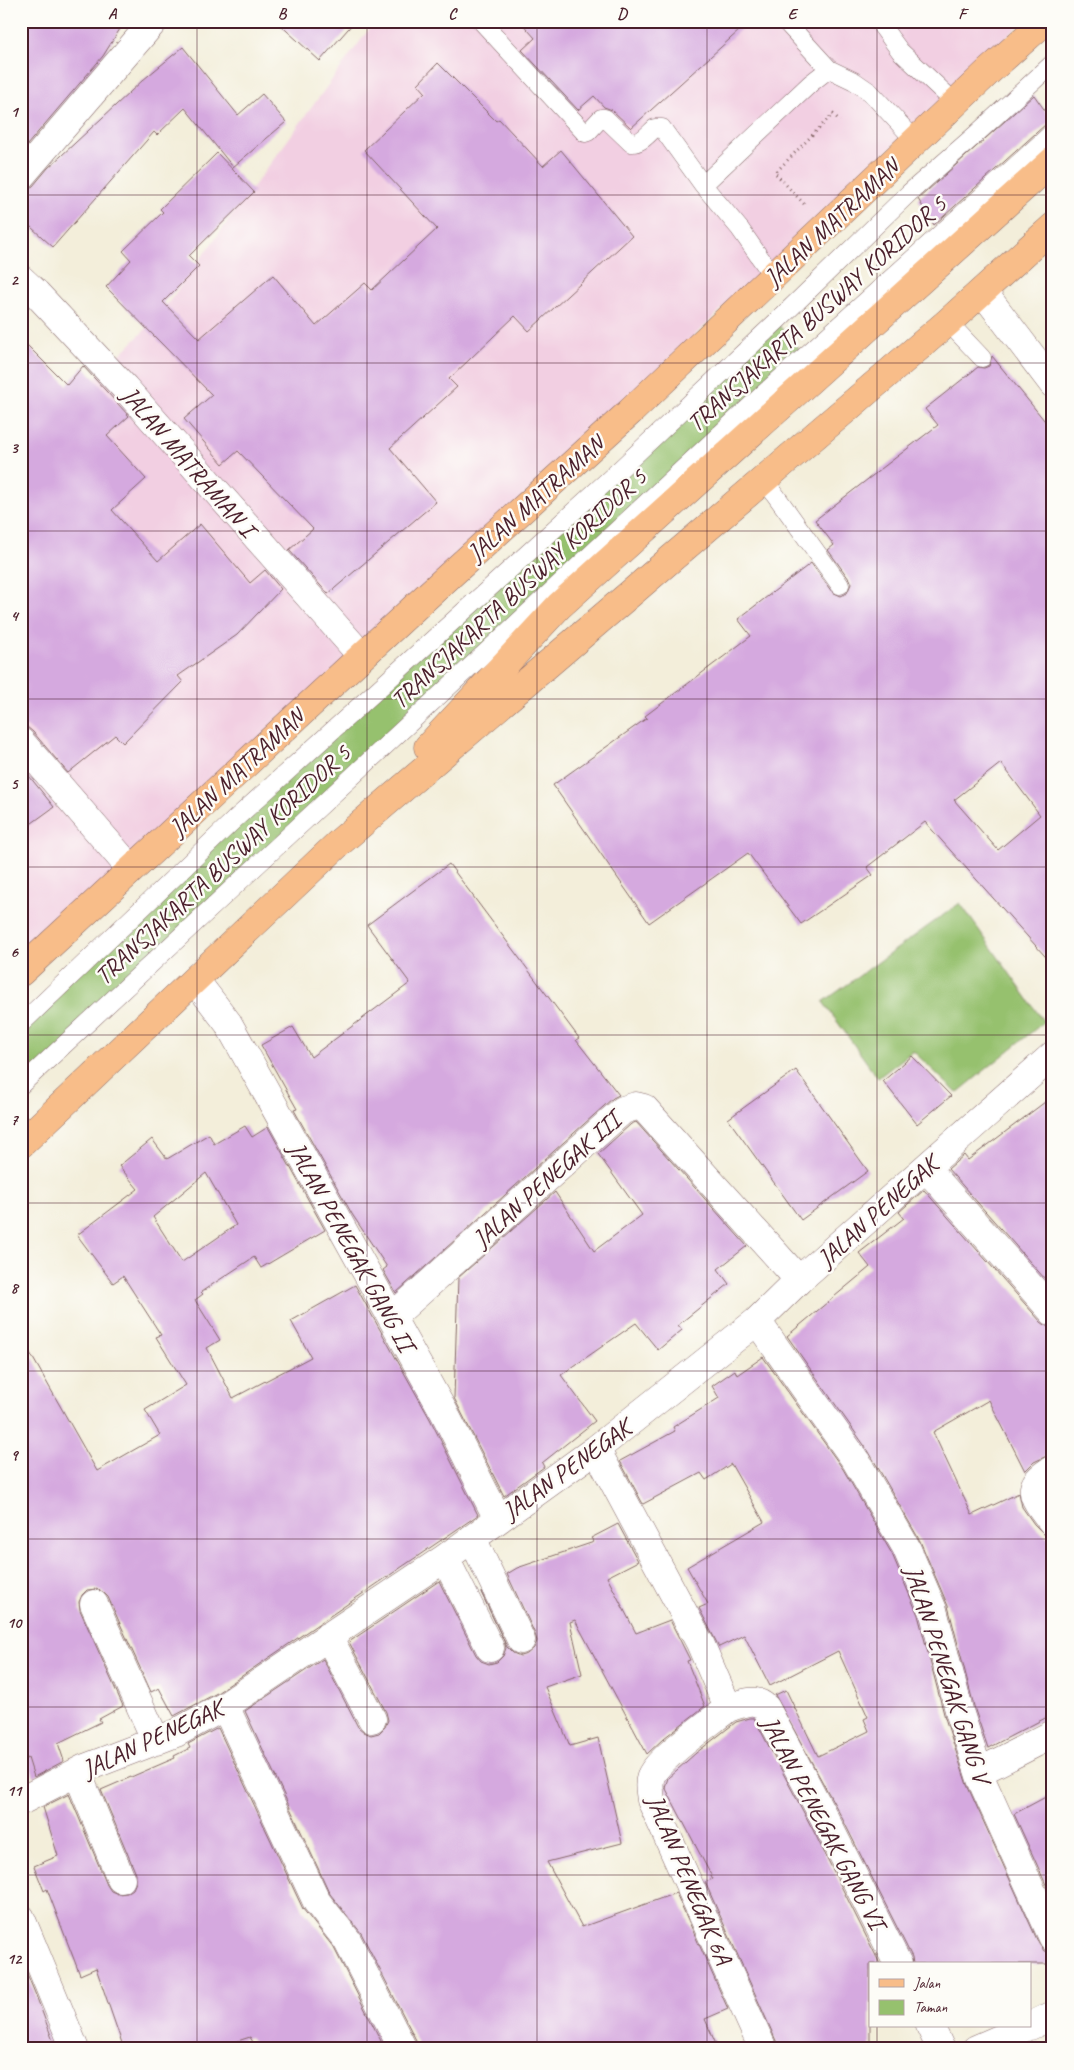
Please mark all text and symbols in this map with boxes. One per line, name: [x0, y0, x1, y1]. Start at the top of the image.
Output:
text: A: [108, 4, 118, 24]
text: B: [278, 4, 288, 24]
text: C: [448, 4, 458, 24]
text: D: [617, 4, 628, 24]
text: E: [788, 4, 799, 24]
text: F: [958, 4, 969, 24]
text: 1: [10, 102, 19, 122]
street label: JALAN MATRAMAN: [757, 149, 909, 294]
street label: TRANSJAKARTA BUSWAY KORIDOR 5: [680, 187, 955, 439]
text: 2: [10, 270, 19, 290]
street label: JALAN MATRAMAN I: [113, 379, 266, 547]
street label: JALAN MATRAMAN: [460, 426, 614, 569]
text: 3: [10, 438, 19, 458]
street label: TRANSJAKARTA BUSWAY KORIDOR 5: [384, 460, 655, 716]
text: 4: [10, 606, 19, 626]
street label: JALAN MATRAMAN: [162, 699, 314, 844]
street label: TRANSJAKARTA BUSWAY KORIDOR 5: [88, 736, 359, 992]
text: 5: [11, 774, 20, 794]
text: 6: [10, 942, 19, 962]
street label: JALAN PENEGAK III: [465, 1102, 631, 1255]
text: 7: [10, 1110, 19, 1130]
street label: JALAN PENEGAK GANG II: [280, 1135, 424, 1361]
street label: JALAN PENEGAK: [810, 1146, 948, 1275]
text: 8: [10, 1278, 19, 1298]
street label: JALAN PENEGAK: [495, 1410, 641, 1528]
text: 9: [10, 1445, 19, 1465]
street label: JALAN PENEGAK GANG V: [897, 1561, 999, 1791]
text: 10: [7, 1613, 23, 1633]
street label: JALAN PENEGAK: [76, 1690, 232, 1786]
street label: JALAN PENEGAK GANG VI: [753, 1710, 896, 1940]
text: 11: [7, 1781, 23, 1801]
street label: JALAN PENEGAK 6A: [638, 1789, 740, 1971]
text: 12: [7, 1949, 23, 1969]
legend: [869, 1962, 1032, 2028]
text: Jalan: [913, 1974, 941, 1993]
text: Taman: [914, 1998, 947, 2017]

